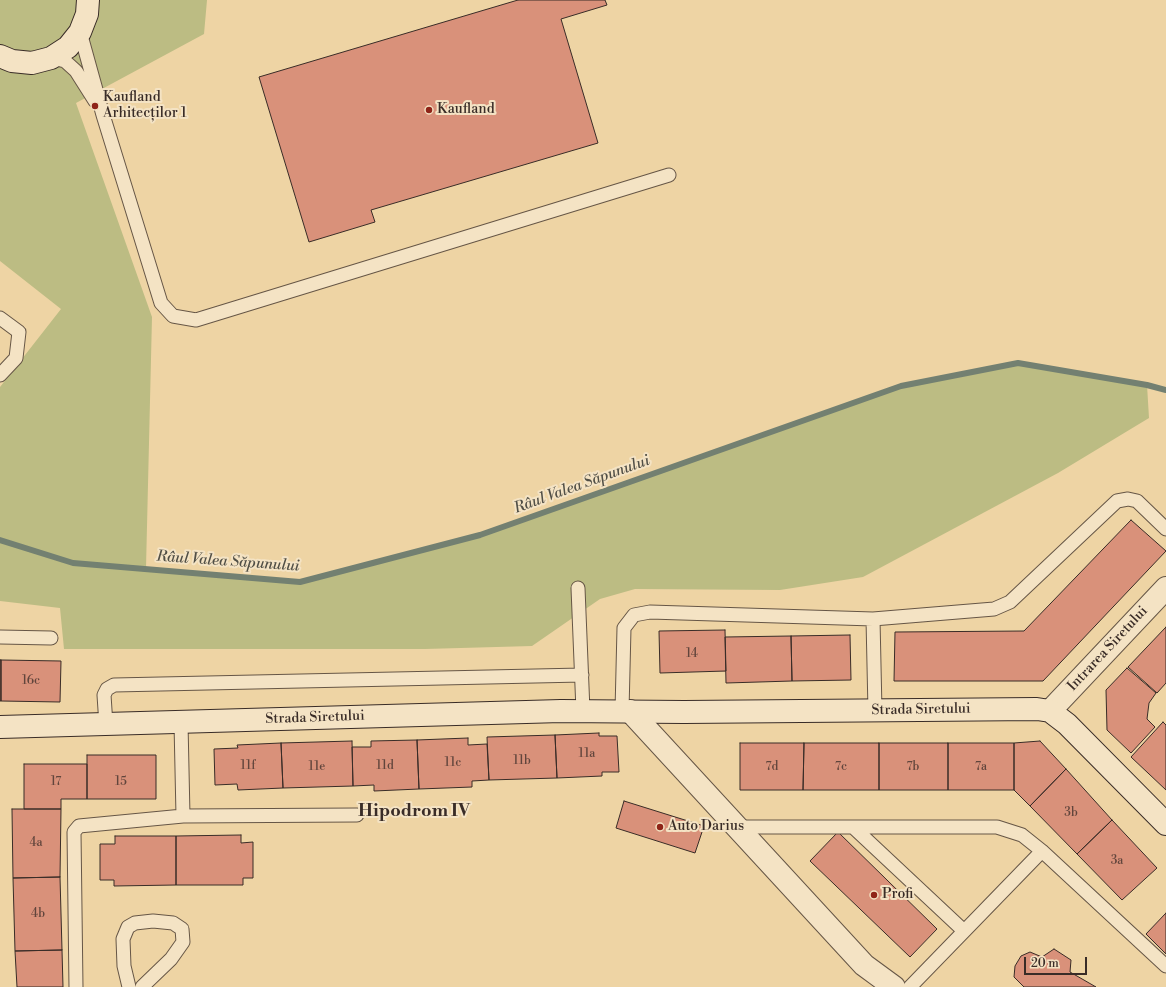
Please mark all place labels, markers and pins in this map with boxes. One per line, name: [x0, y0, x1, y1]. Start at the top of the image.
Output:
place label: Kaufland Arhitecților 1: [103, 90, 187, 122]
marker: Kaufland Arhitecților 1: [90, 101, 100, 111]
place label: Kaufland: [437, 102, 495, 118]
marker: Kaufland: [424, 105, 434, 115]
place label: Auto Darius: [668, 819, 744, 835]
marker: Auto Darius: [655, 822, 665, 832]
place label: Profi: [882, 887, 914, 903]
marker: Profi: [869, 890, 879, 900]

